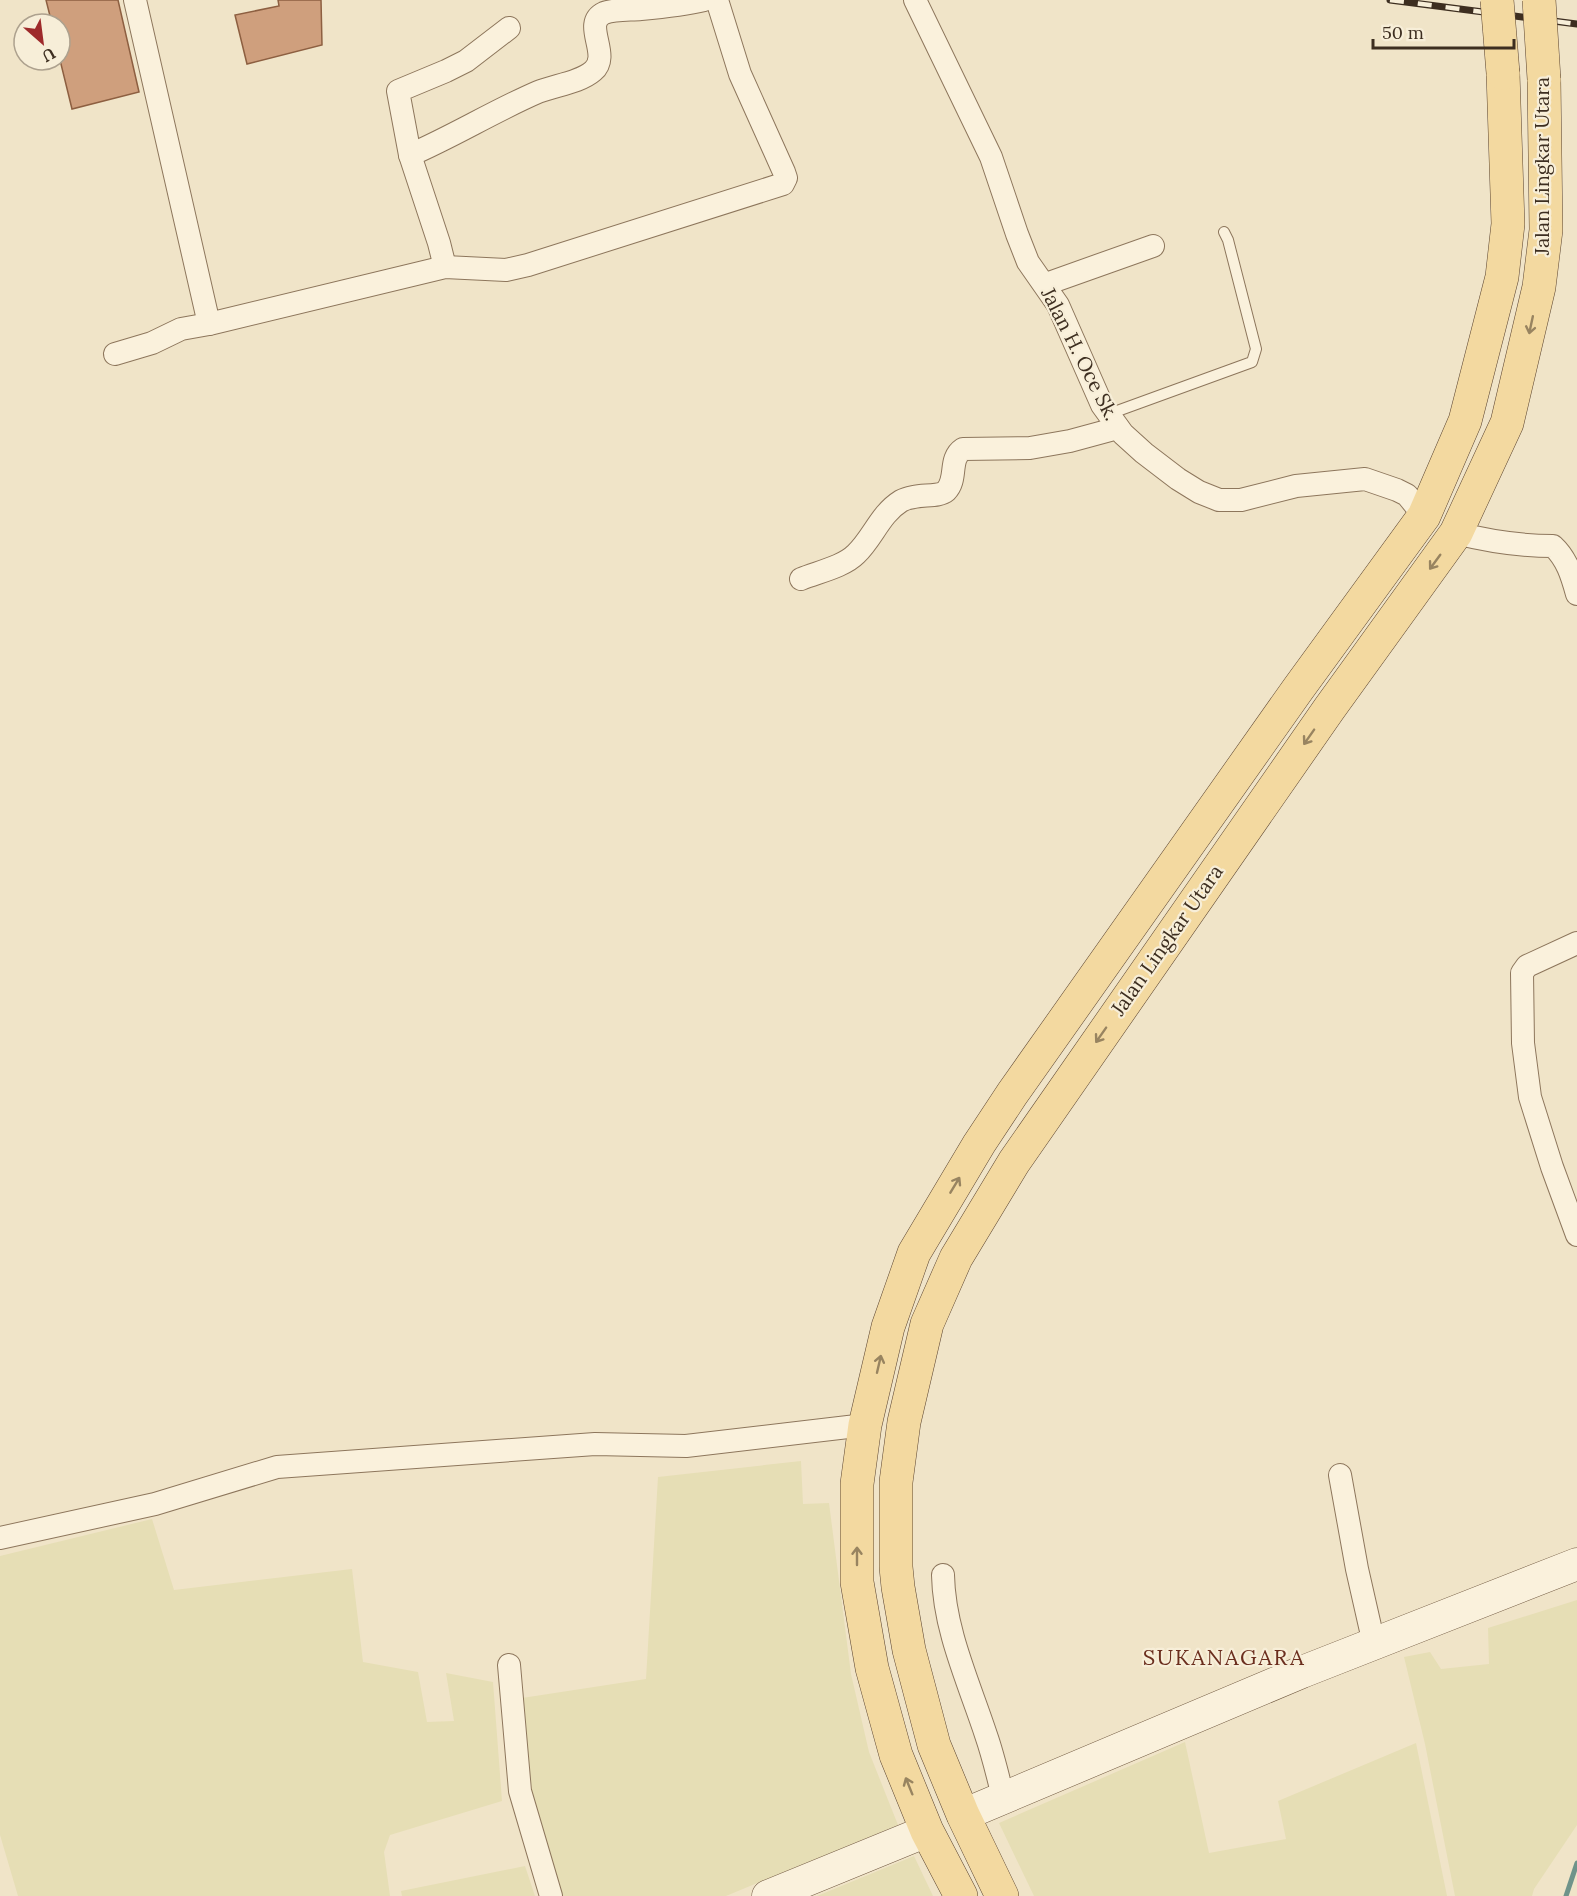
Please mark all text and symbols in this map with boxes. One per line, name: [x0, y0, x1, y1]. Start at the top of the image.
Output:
north arrow: [12, 12, 72, 72]
scale bar: [1373, 12, 1514, 50]
text: 50 m: [1382, 21, 1424, 44]
text: U: [39, 44, 59, 67]
street label: Jalan Lingkar Utara: [1529, 77, 1554, 256]
street label: Jalan H. Oce Sk.: [1036, 282, 1125, 424]
one-way arrow: [1525, 315, 1536, 334]
one-way arrow: [1429, 553, 1441, 569]
one-way arrow: [1303, 729, 1315, 745]
street label: Jalan Lingkar Utara: [1105, 860, 1228, 1021]
one-way arrow: [1095, 1027, 1107, 1043]
one-way arrow: [949, 1177, 961, 1194]
one-way arrow: [874, 1354, 886, 1373]
one-way arrow: [851, 1547, 863, 1567]
district label: SUKANAGARA: [1143, 1643, 1305, 1671]
one-way arrow: [903, 1777, 914, 1796]

